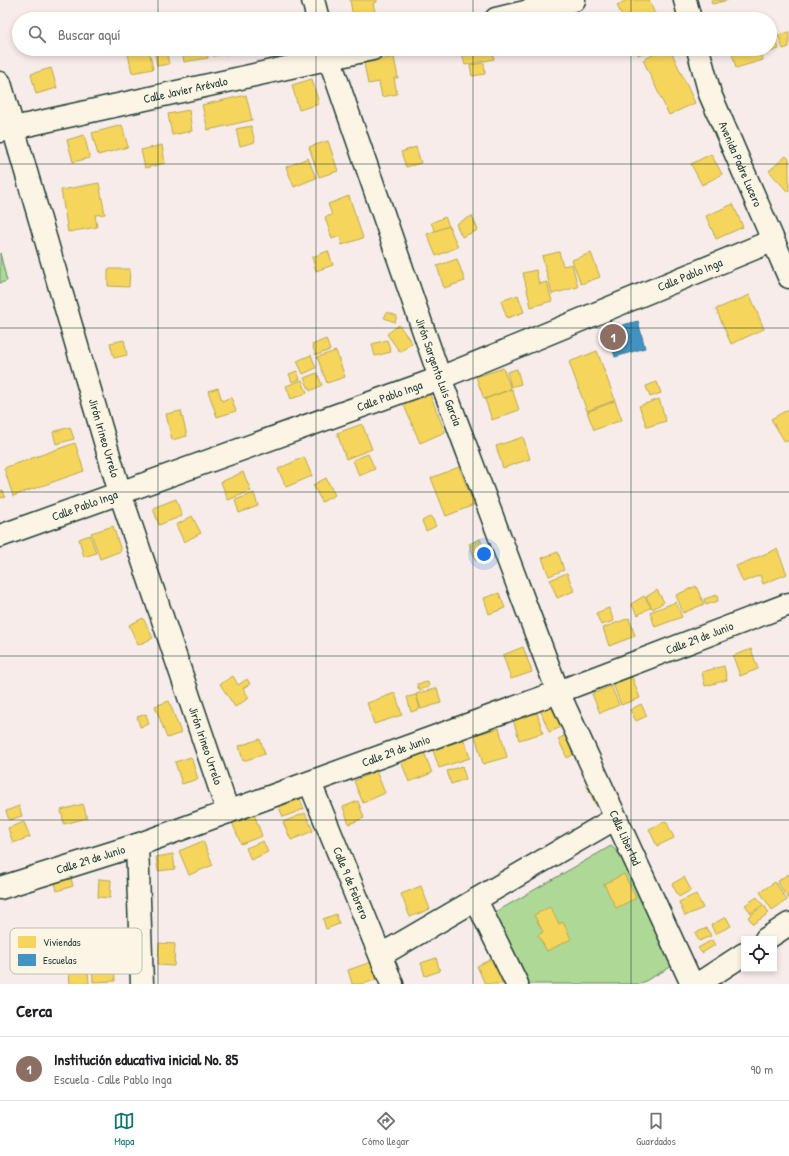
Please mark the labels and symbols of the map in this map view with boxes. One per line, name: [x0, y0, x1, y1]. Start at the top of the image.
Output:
street label: Calle Javier Arévalo: [142, 72, 229, 107]
street label: Avenida Padre Lucero: [715, 119, 767, 209]
street label: Calle Pablo Inga: [655, 253, 725, 295]
street label: Jirón Sargento Luis García: [412, 316, 466, 428]
pin: 1: [600, 322, 626, 352]
street label: Calle Pablo Inga: [354, 376, 425, 415]
street label: Jirón Irineo Urrelo: [85, 396, 124, 480]
street label: Calle Pablo Inga: [49, 485, 120, 525]
your location: [474, 544, 494, 564]
street label: Calle 29 de Junio: [663, 617, 736, 658]
street label: Jirón Irineo Urrelo: [185, 704, 227, 787]
street label: Calle 29 de Junio: [359, 730, 432, 771]
street label: Calle Libertad: [605, 807, 646, 868]
street label: Calle 29 de Junio: [54, 840, 127, 878]
street label: Calle 9 de Febrero: [329, 844, 374, 922]
legend: [10, 928, 142, 974]
text: Viviendas: [43, 935, 81, 949]
text: Escuelas: [43, 953, 77, 967]

